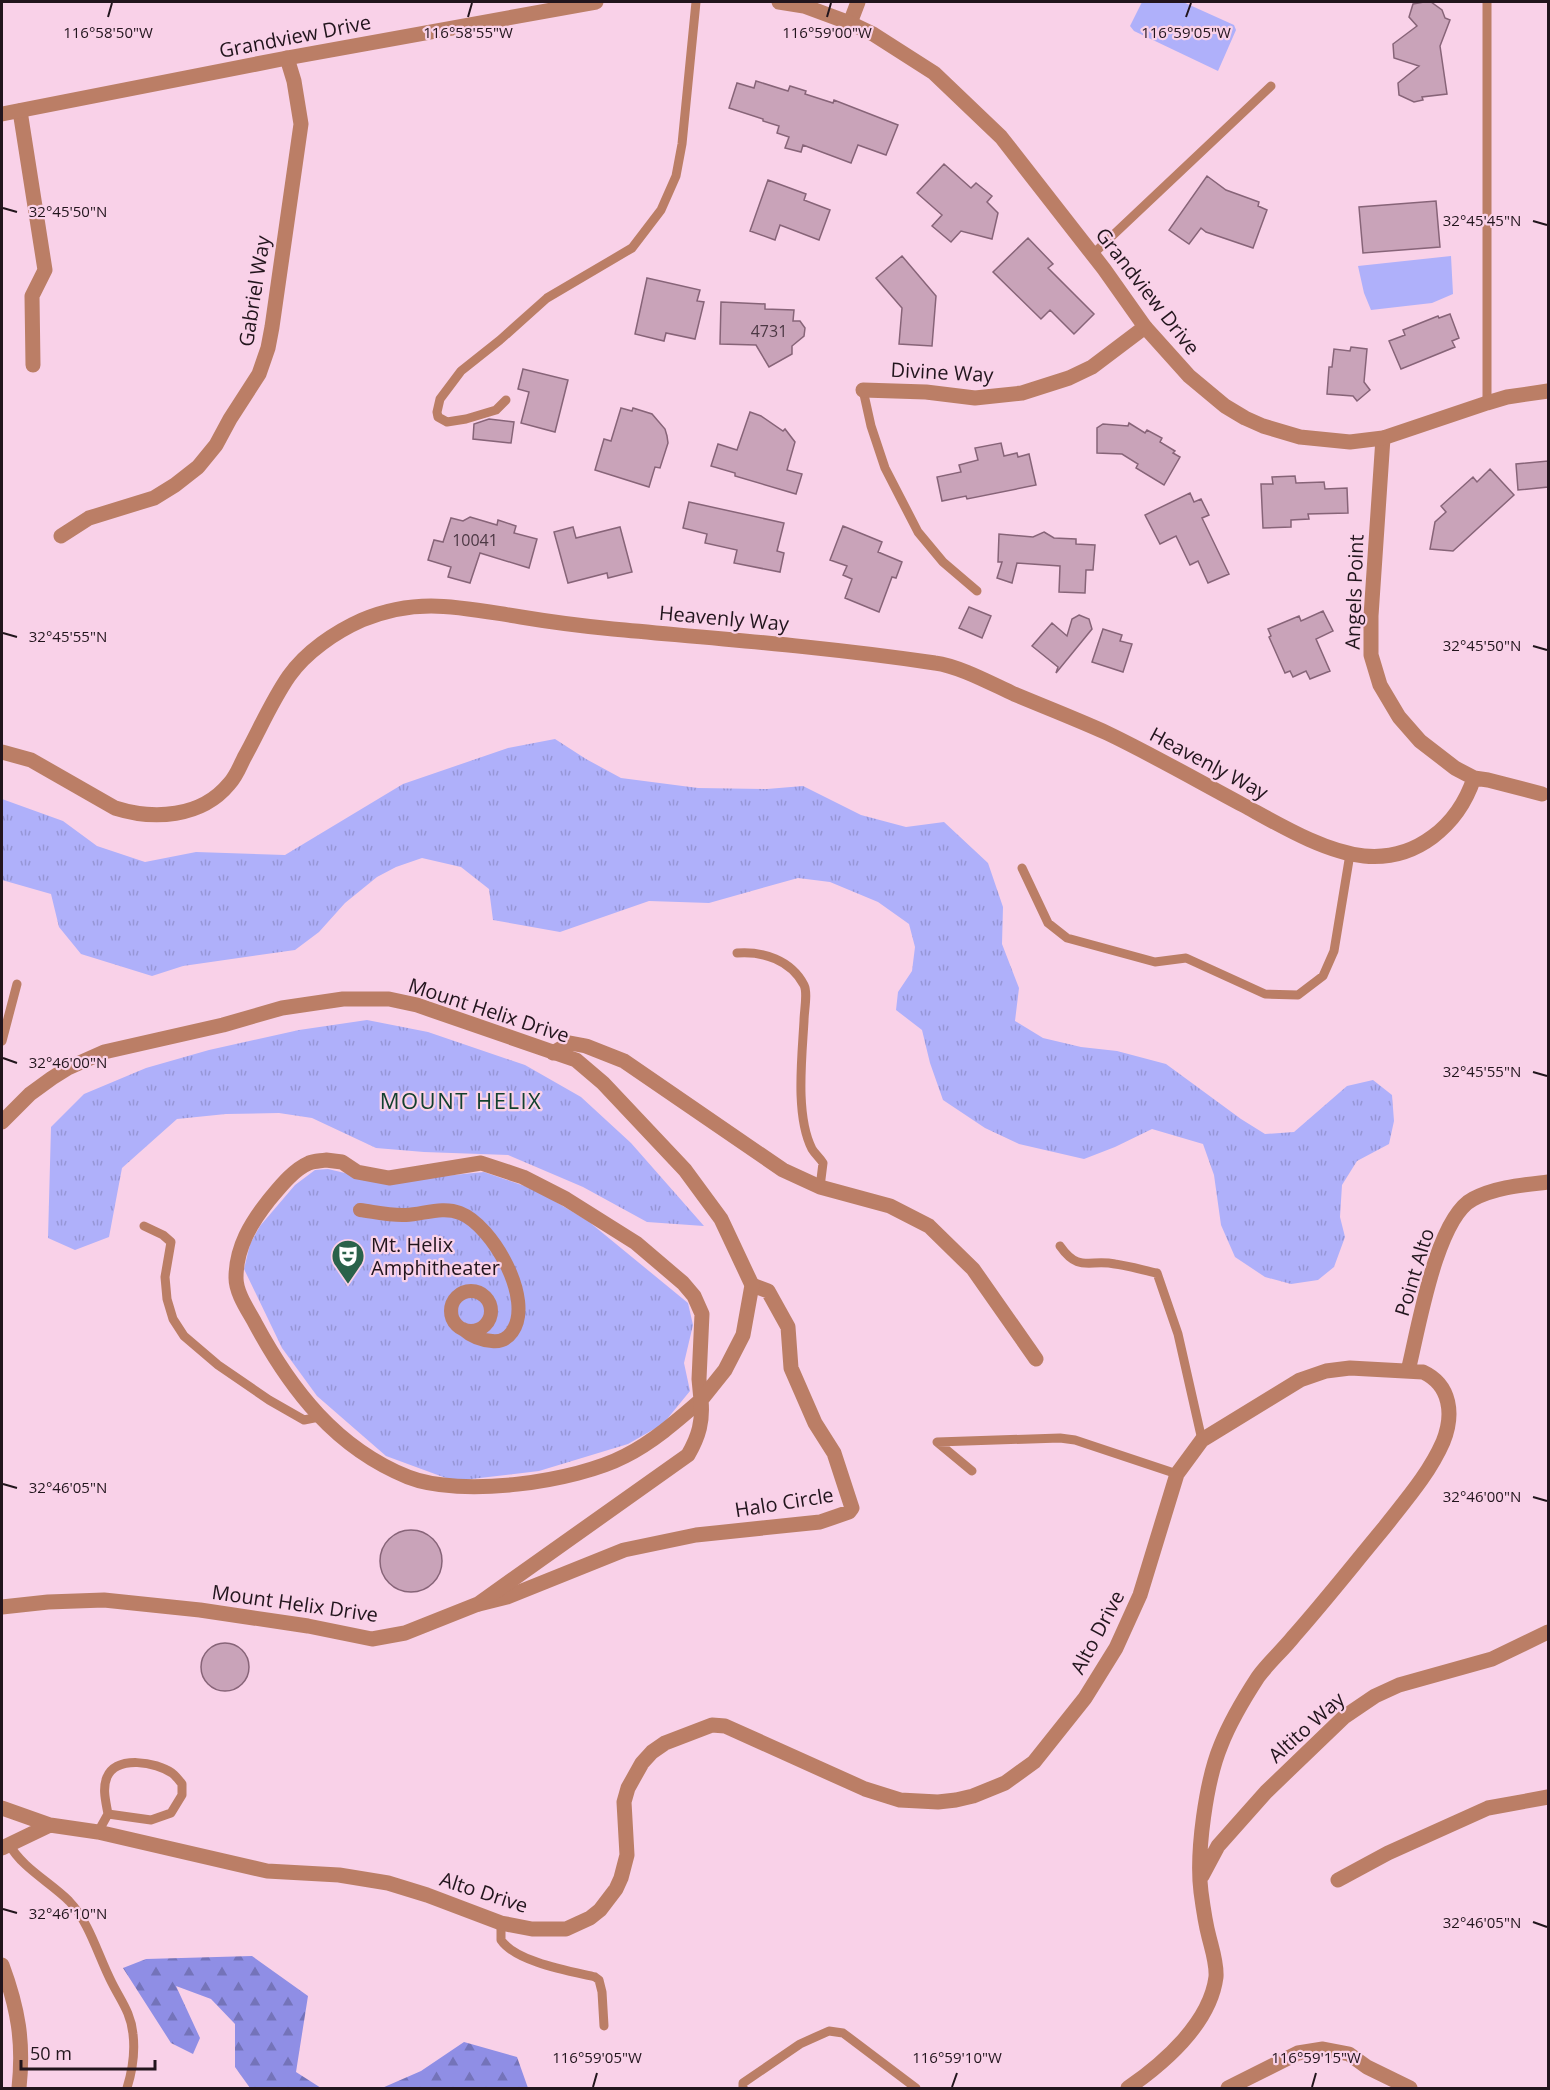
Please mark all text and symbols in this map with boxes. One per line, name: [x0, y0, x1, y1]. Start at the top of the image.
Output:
street label: Grandview Drive: [217, 8, 373, 64]
text: 116°58'50"W: [63, 22, 153, 42]
text: 116°58'55"W: [423, 22, 513, 42]
text: 116°59'00"W: [782, 22, 872, 42]
text: 116°59'05"W: [1141, 22, 1231, 42]
text: 32°45'50"N: [29, 201, 107, 221]
text: 32°45'45"N: [1443, 210, 1521, 230]
street label: Grandview Drive: [1090, 222, 1206, 360]
street label: Gabriel Way: [232, 233, 276, 349]
house number: 4731: [751, 320, 787, 342]
street label: Divine Way: [890, 356, 995, 388]
house number: 10041: [452, 529, 498, 551]
street label: Angels Point: [1338, 534, 1370, 650]
street label: Heavenly Way: [658, 599, 791, 637]
text: 32°45'55"N: [29, 626, 107, 646]
text: 32°45'50"N: [1443, 635, 1521, 655]
street label: Heavenly Way: [1145, 720, 1274, 806]
street label: Mount Helix Drive: [405, 971, 573, 1049]
text: 32°46'00"N: [29, 1052, 107, 1072]
text: 32°45'55"N: [1443, 1061, 1521, 1081]
district label: MOUNT HELIX: [380, 1085, 542, 1115]
street label: Point Alto: [1388, 1225, 1440, 1319]
place label: Mt. Helix Amphitheater: [371, 1231, 500, 1281]
theatre icon: Mt. Helix Amphitheater: [330, 1238, 366, 1285]
text: 32°46'05"N: [29, 1477, 107, 1497]
street label: Halo Circle: [733, 1481, 835, 1523]
text: 32°46'00"N: [1443, 1486, 1521, 1506]
street label: Mount Helix Drive: [210, 1578, 380, 1628]
street label: Alto Drive: [1064, 1585, 1130, 1679]
street label: Altito Way: [1262, 1685, 1351, 1768]
street label: Alto Drive: [437, 1865, 531, 1919]
text: 32°46'10"N: [29, 1903, 107, 1923]
text: 32°46'05"N: [1443, 1912, 1521, 1932]
scale bar: [21, 2033, 154, 2071]
text: 50 m: [30, 2041, 72, 2065]
text: 116°59'05"W: [552, 2047, 642, 2067]
text: 116°59'10"W: [912, 2047, 1002, 2067]
text: 116°59'15"W: [1271, 2047, 1361, 2067]

